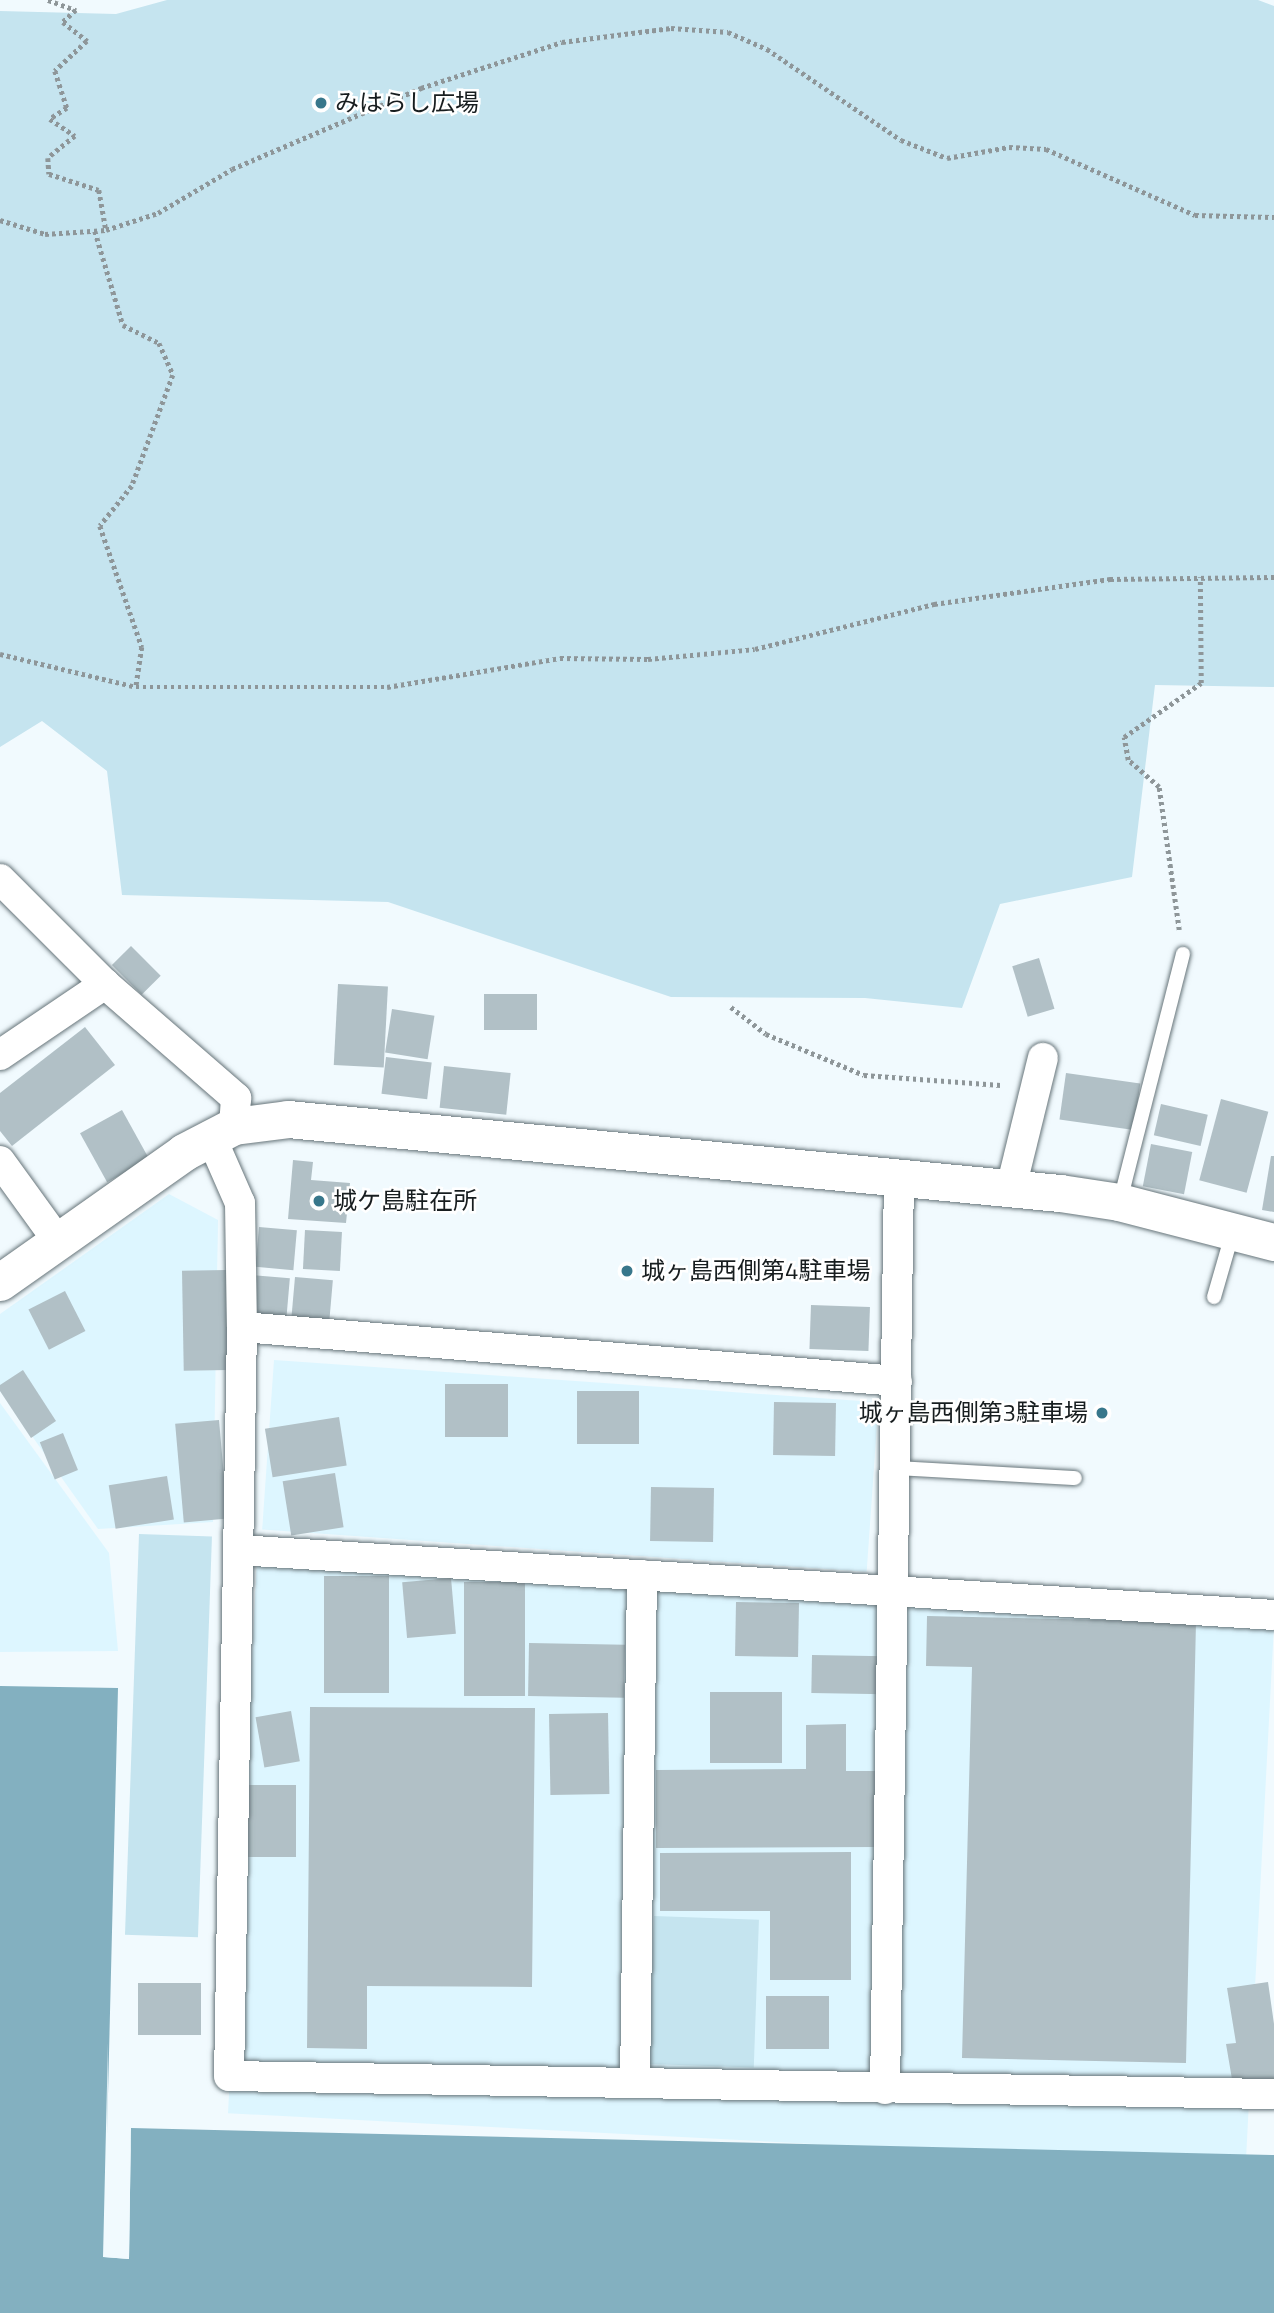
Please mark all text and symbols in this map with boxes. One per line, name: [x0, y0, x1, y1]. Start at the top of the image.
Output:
place label: みはらし広場: [335, 89, 479, 117]
marker: みはらし広場: [313, 95, 329, 111]
place label: 城ケ島駐在所: [333, 1187, 477, 1215]
marker: 城ケ島駐在所: [311, 1193, 327, 1209]
place label: 城ヶ島西側第4駐車場: [641, 1257, 870, 1285]
marker: 城ヶ島西側第4駐車場: [619, 1263, 635, 1279]
place label: 城ヶ島西側第3駐車場: [859, 1399, 1088, 1427]
marker: 城ヶ島西側第3駐車場: [1094, 1405, 1110, 1421]

